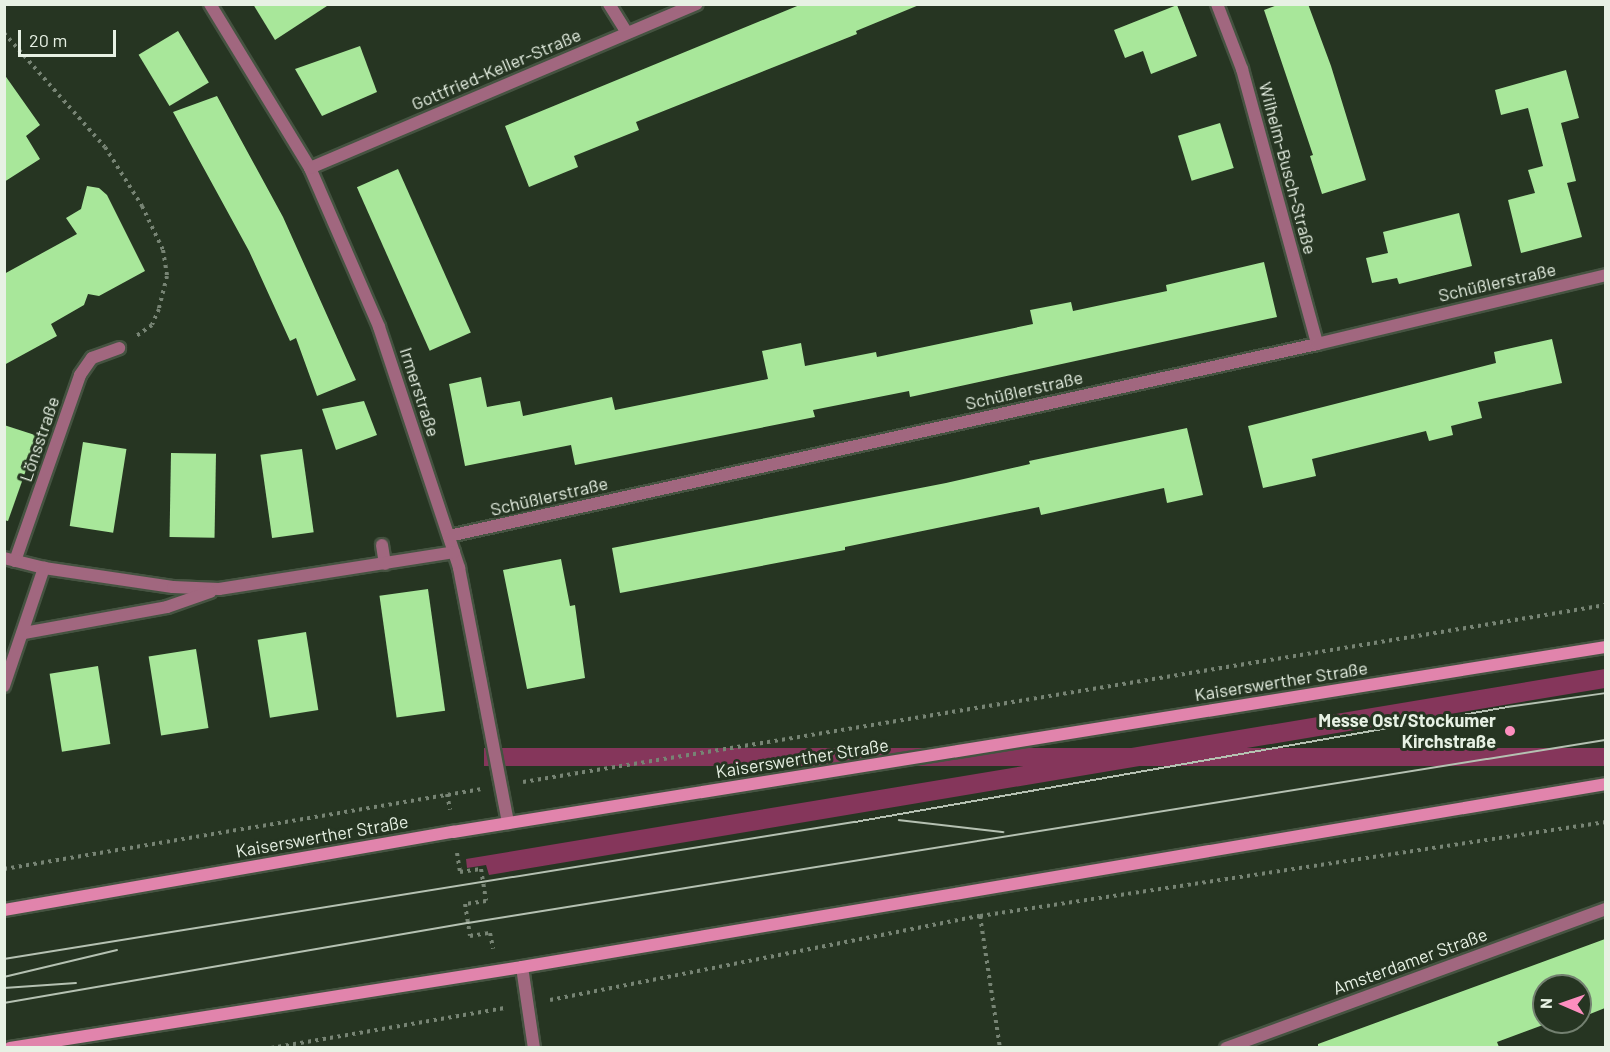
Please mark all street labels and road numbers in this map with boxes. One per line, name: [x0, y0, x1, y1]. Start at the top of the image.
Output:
street label: Gottfried-Keller-Straße: [408, 23, 584, 115]
street label: Wilhelm-Busch-Straße: [1255, 79, 1321, 257]
street label: Schüßlerstraße: [1436, 258, 1558, 306]
street label: Irmerstraße: [395, 345, 445, 439]
street label: Schüßlerstraße: [963, 366, 1085, 414]
street label: Lönsstraße: [14, 394, 64, 484]
street label: Schüßlerstraße: [488, 472, 610, 520]
street label: Kaiserswerther Straße: [1193, 657, 1369, 705]
street label: Kaiserswerther Straße: [714, 734, 890, 782]
street label: Kaiserswerther Straße: [234, 810, 410, 862]
street label: Amsterdamer Straße: [1330, 923, 1490, 999]

